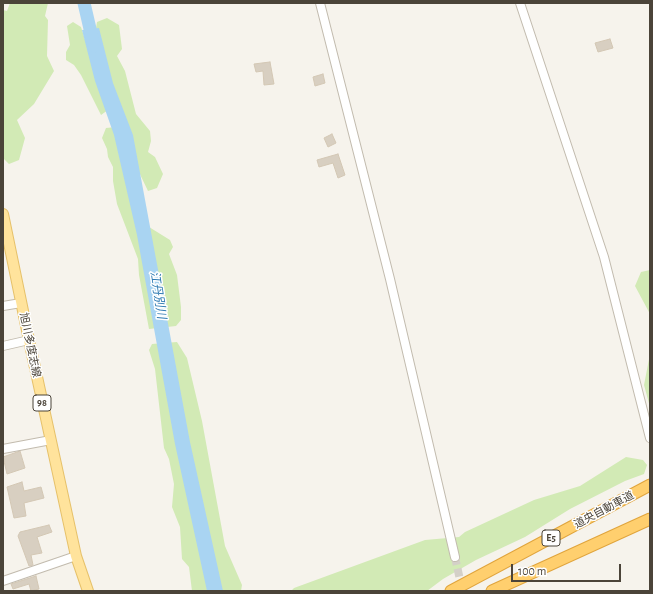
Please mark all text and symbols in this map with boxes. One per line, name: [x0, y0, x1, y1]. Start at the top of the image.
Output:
water label: 江丹別川: [147, 270, 169, 320]
street label: 旭川多度志線: [17, 311, 43, 379]
road number: 98: [33, 395, 51, 411]
street label: 道央自動車道: [572, 489, 636, 531]
road number: E5: [542, 530, 560, 546]
scale bar: [513, 556, 623, 582]
text: 100 m: [518, 565, 546, 577]

